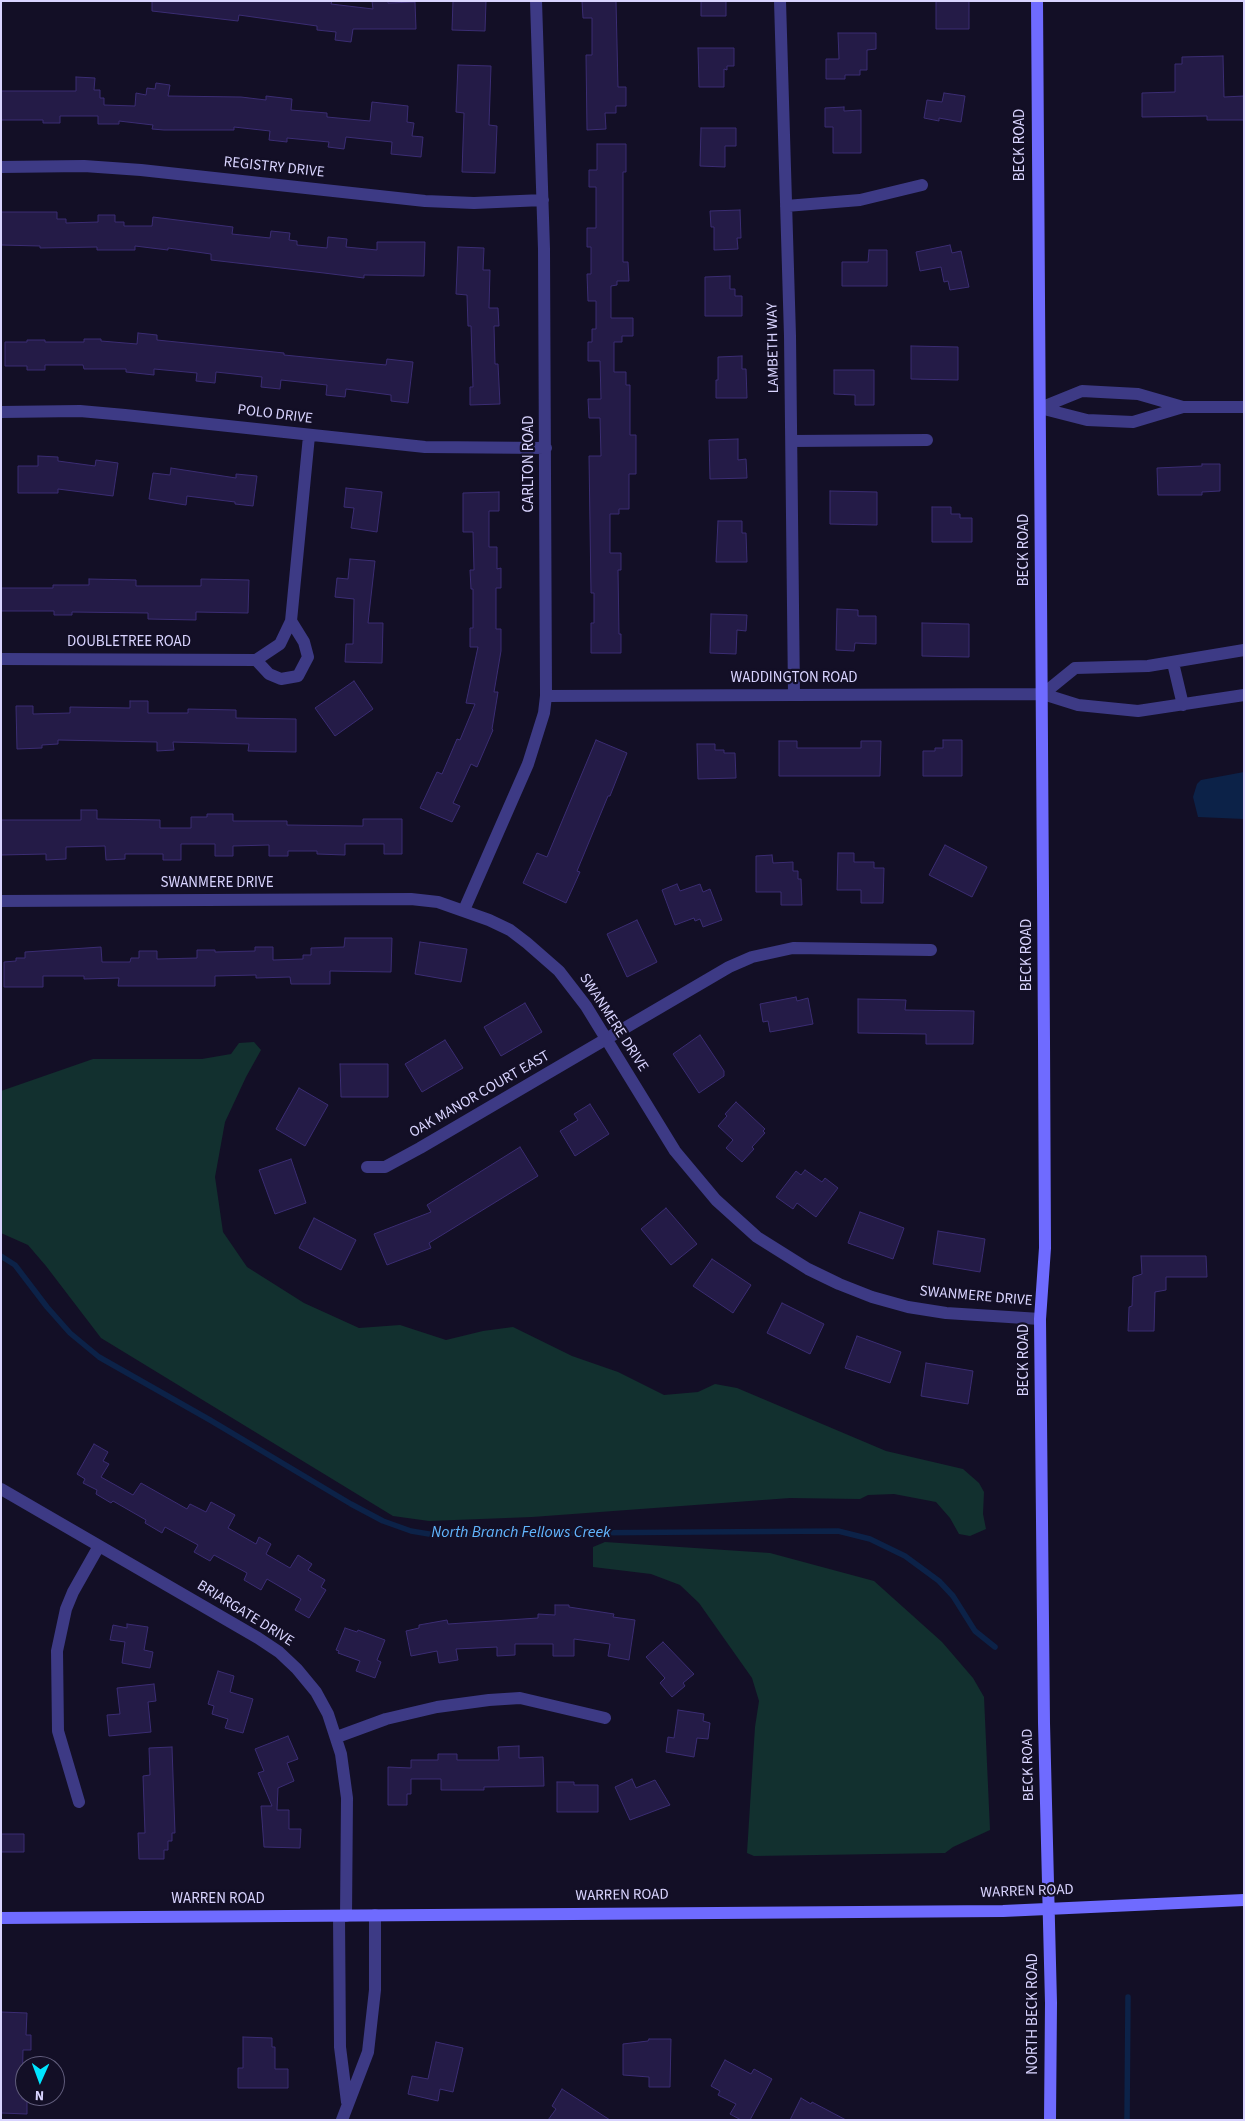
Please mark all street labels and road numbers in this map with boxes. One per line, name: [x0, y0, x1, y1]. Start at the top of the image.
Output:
street label: BECK ROAD: [1012, 109, 1030, 181]
street label: REGISTRY DRIVE: [223, 154, 325, 182]
street label: LAMBETH WAY: [764, 302, 784, 394]
street label: POLO DRIVE: [236, 401, 314, 429]
street label: CARLTON ROAD: [521, 416, 539, 512]
street label: BECK ROAD: [1016, 514, 1034, 586]
street label: DOUBLETREE ROAD: [67, 634, 191, 652]
street label: WADDINGTON ROAD: [730, 670, 858, 688]
street label: SWANMERE DRIVE: [160, 875, 274, 893]
street label: BECK ROAD: [1019, 919, 1037, 991]
street label: SWANMERE DRIVE: [575, 971, 651, 1075]
street label: OAK MANOR COURT EAST: [407, 1047, 553, 1143]
street label: SWANMERE DRIVE: [919, 1283, 1033, 1311]
street label: BECK ROAD: [1016, 1324, 1034, 1396]
street label: BRIARGATE DRIVE: [193, 1577, 297, 1651]
street label: BECK ROAD: [1019, 1729, 1039, 1801]
street label: WARREN ROAD: [980, 1881, 1074, 1903]
street label: WARREN ROAD: [575, 1886, 669, 1906]
street label: WARREN ROAD: [171, 1891, 265, 1909]
street label: NORTH BECK ROAD: [1025, 1953, 1043, 2075]

